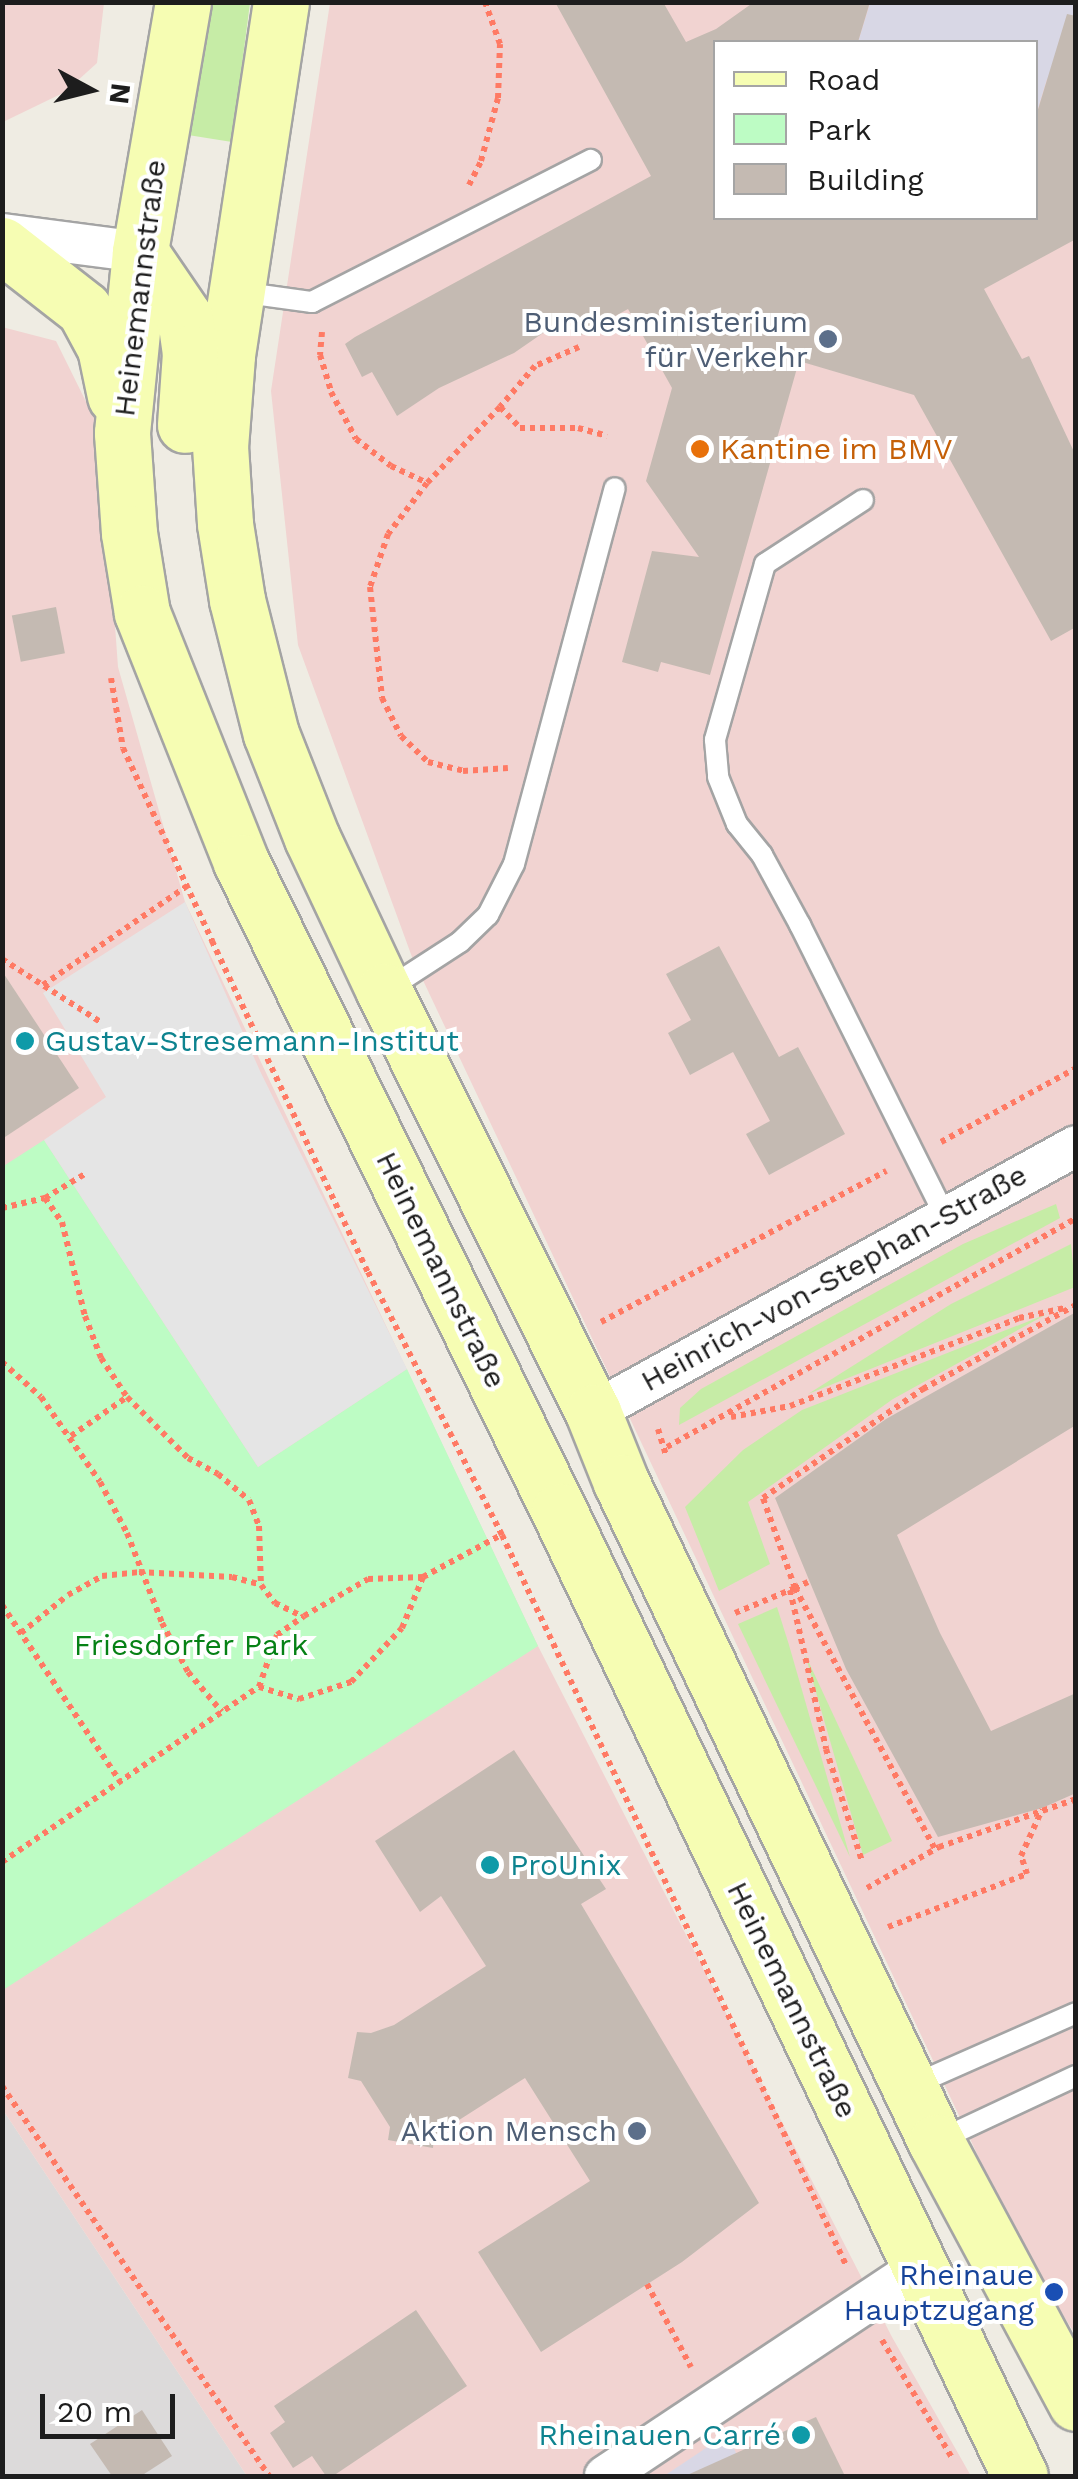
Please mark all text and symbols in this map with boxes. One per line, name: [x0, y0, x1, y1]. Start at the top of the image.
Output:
north arrow: [40, 40, 140, 140]
legend: [713, 40, 1038, 220]
text: Road: [807, 62, 880, 97]
text: N: [103, 81, 138, 106]
text: Park: [807, 112, 872, 147]
street label: Heinemannstraße: [106, 157, 174, 419]
text: Building: [807, 162, 924, 197]
place label: Bundesministerium für Verkehr: [523, 304, 808, 374]
marker: Bundesministerium für Verkehr: [817, 328, 839, 350]
place label: Kantine im BMV: [720, 431, 953, 467]
marker: Kantine im BMV: [689, 438, 711, 460]
place label: Gustav-Stresemann-Institut: [45, 1023, 459, 1059]
marker: Gustav-Stresemann-Institut: [14, 1030, 36, 1052]
street label: Heinemannstraße: [368, 1146, 514, 1394]
street label: Heinrich-von-Stephan-Straße: [635, 1157, 1033, 1399]
park label: Friesdorfer Park: [73, 1627, 309, 1663]
place label: ProUnix: [510, 1847, 621, 1883]
marker: ProUnix: [479, 1854, 501, 1876]
street label: Heinemannstraße: [719, 1876, 865, 2124]
place label: Aktion Mensch: [400, 2113, 617, 2149]
marker: Aktion Mensch: [626, 2120, 648, 2142]
place label: Rheinaue Hauptzugang: [844, 2257, 1034, 2328]
marker: Rheinaue Hauptzugang: [1043, 2281, 1065, 2303]
scale bar: [45, 2374, 180, 2436]
text: 20 m: [57, 2394, 132, 2429]
place label: Rheinauen Carré: [538, 2417, 781, 2453]
marker: Rheinauen Carré: [790, 2424, 812, 2446]

